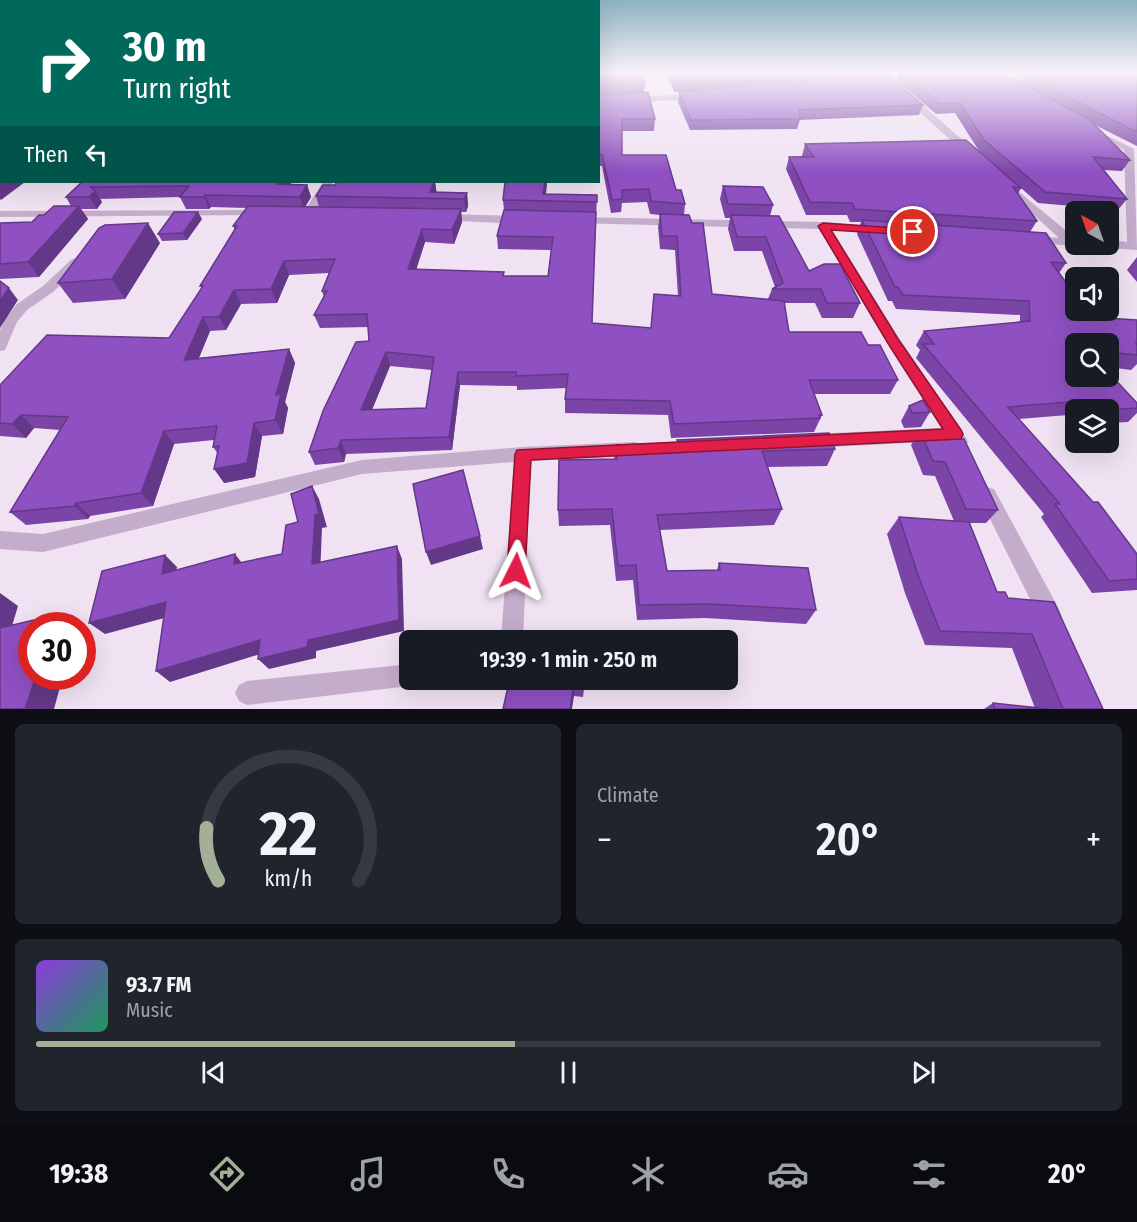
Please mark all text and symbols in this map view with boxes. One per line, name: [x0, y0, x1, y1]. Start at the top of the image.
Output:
text: 30 m: [123, 22, 207, 72]
icon: right: [24, 24, 102, 102]
text: Turn right: [123, 73, 231, 105]
icon: left: [80, 138, 113, 171]
text: Then: [24, 141, 68, 168]
north arrow: [1065, 201, 1119, 255]
map controls: [1065, 201, 1119, 453]
pin: [887, 206, 938, 257]
icon: arrive: [896, 215, 929, 248]
button: sound: [1065, 267, 1119, 321]
button: search: [1065, 333, 1119, 387]
button: layers: [1065, 399, 1119, 453]
position arrow: [484, 539, 548, 603]
speed limit sign: 30: [18, 612, 96, 690]
text: 19:39 · 1 min · 250 m: [480, 646, 657, 673]
text: Climate: [597, 783, 659, 807]
text: 22: [258, 797, 317, 872]
text: 20°: [816, 813, 882, 867]
text: −: [597, 820, 612, 860]
text: +: [1086, 820, 1101, 860]
text: km/h: [264, 866, 312, 892]
text: 93.7 FM: [126, 971, 191, 998]
text: Music: [126, 998, 173, 1022]
icon: previous: [197, 1056, 230, 1089]
icon: pause: [552, 1056, 585, 1089]
icon: next: [907, 1056, 940, 1089]
icon: directions: [206, 1153, 248, 1195]
icon: music: [347, 1153, 389, 1195]
icon: phone: [487, 1153, 529, 1195]
icon: climate: [627, 1153, 669, 1195]
icon: car: [767, 1153, 809, 1195]
icon: filters: [908, 1153, 950, 1195]
text: 19:38: [49, 1158, 108, 1190]
text: 20°: [1048, 1158, 1088, 1190]

